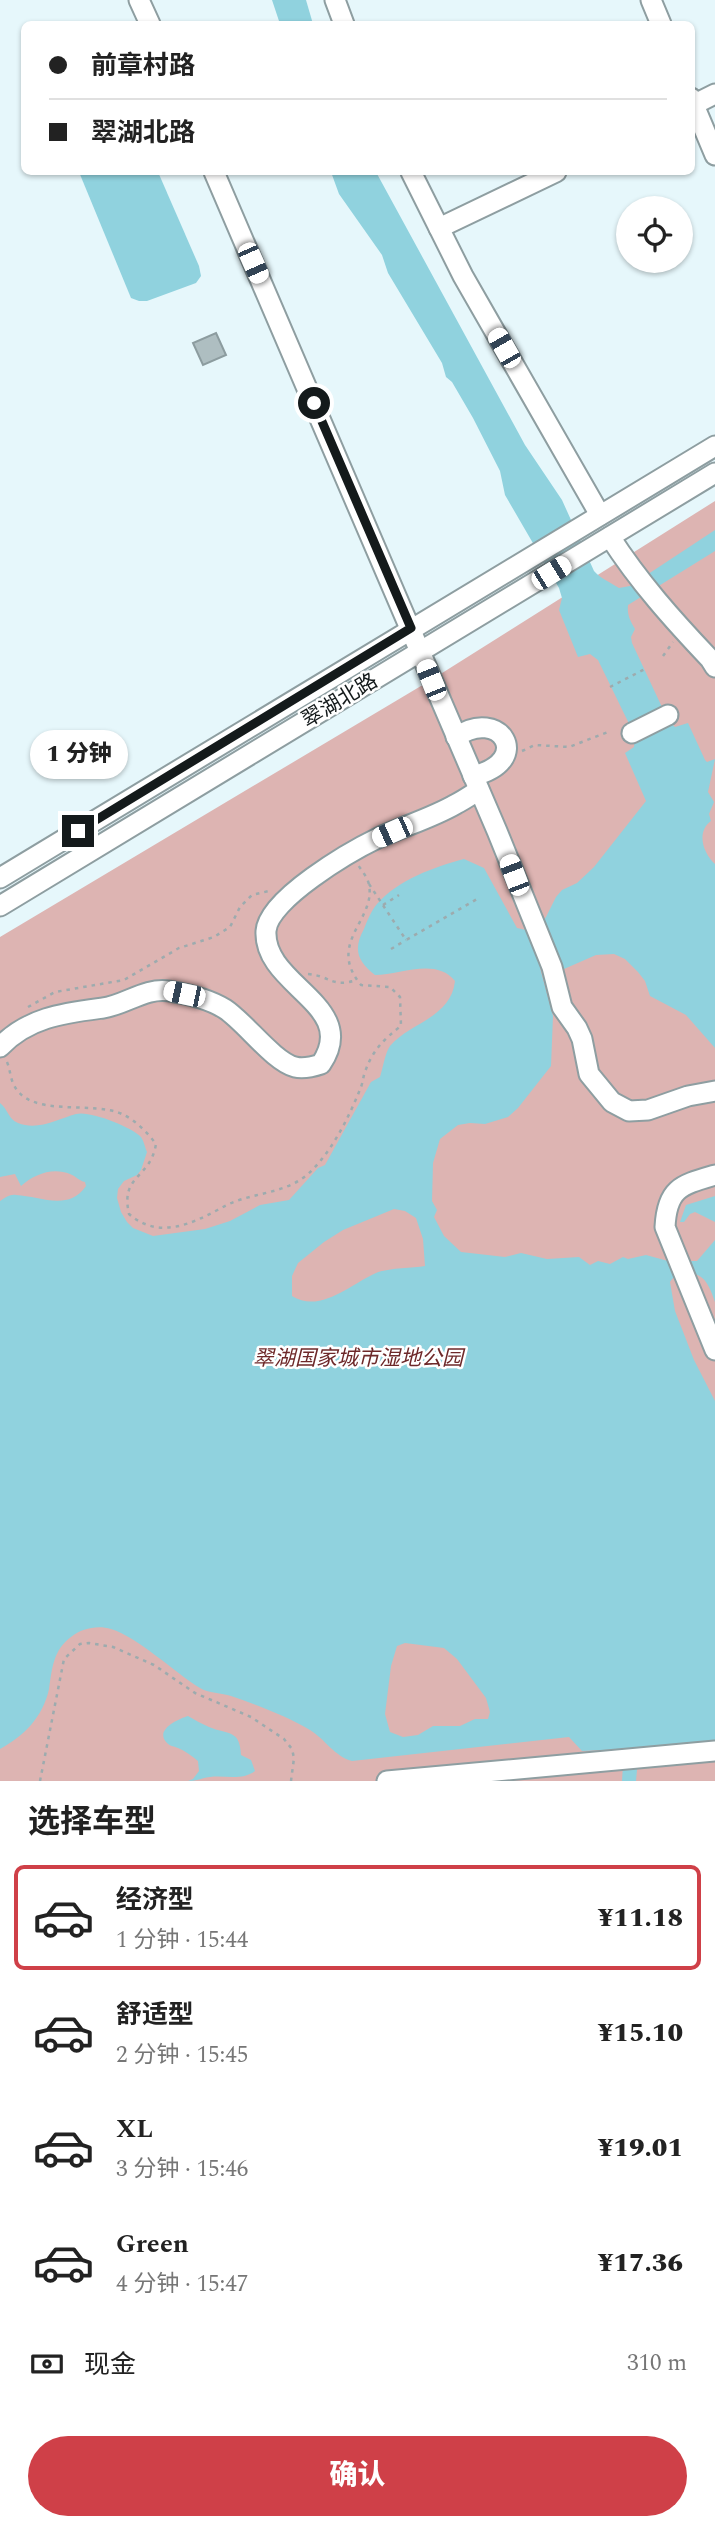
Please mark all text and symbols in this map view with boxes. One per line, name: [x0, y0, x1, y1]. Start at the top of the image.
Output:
text: 前章村路: [91, 46, 195, 86]
text: 翠湖北路: [91, 113, 195, 153]
map controls: [616, 196, 693, 273]
button: locate: [616, 196, 693, 273]
car: [235, 240, 272, 286]
car: [485, 325, 524, 371]
route start: [298, 387, 330, 419]
car: [528, 553, 575, 593]
car: [414, 657, 449, 703]
street label: 翠湖北路: [296, 666, 384, 736]
callout: 1 分钟: [29, 730, 127, 778]
text: 1 分钟: [46, 737, 112, 772]
car: [369, 814, 416, 850]
route end: [62, 815, 94, 847]
car: [497, 852, 532, 898]
car: [162, 979, 207, 1009]
park label: 翠湖国家城市湿地公园: [253, 1343, 466, 1375]
text: 选择车型: [28, 1798, 156, 1847]
text: 经济型: [116, 1880, 194, 1920]
icon: car: [32, 1886, 95, 1949]
text: ¥11.18: [598, 1898, 683, 1938]
text: 1 分钟 · 15:44: [116, 1923, 248, 1958]
text: 舒适型: [116, 1995, 194, 2035]
icon: car: [32, 2001, 95, 2064]
text: ¥15.10: [598, 2013, 683, 2053]
text: 2 分钟 · 15:45: [116, 2038, 248, 2073]
text: XL: [116, 2109, 153, 2149]
icon: car: [32, 2116, 95, 2179]
text: ¥19.01: [598, 2128, 683, 2168]
text: 3 分钟 · 15:46: [116, 2152, 248, 2187]
text: Green: [116, 2224, 189, 2264]
icon: car: [32, 2231, 95, 2294]
text: ¥17.36: [598, 2243, 683, 2283]
text: 4 分钟 · 15:47: [116, 2267, 248, 2302]
icon: cash: [28, 2345, 66, 2383]
text: 现金: [84, 2345, 136, 2385]
text: 310 m: [627, 2346, 687, 2381]
button: 确认: [28, 2436, 687, 2516]

